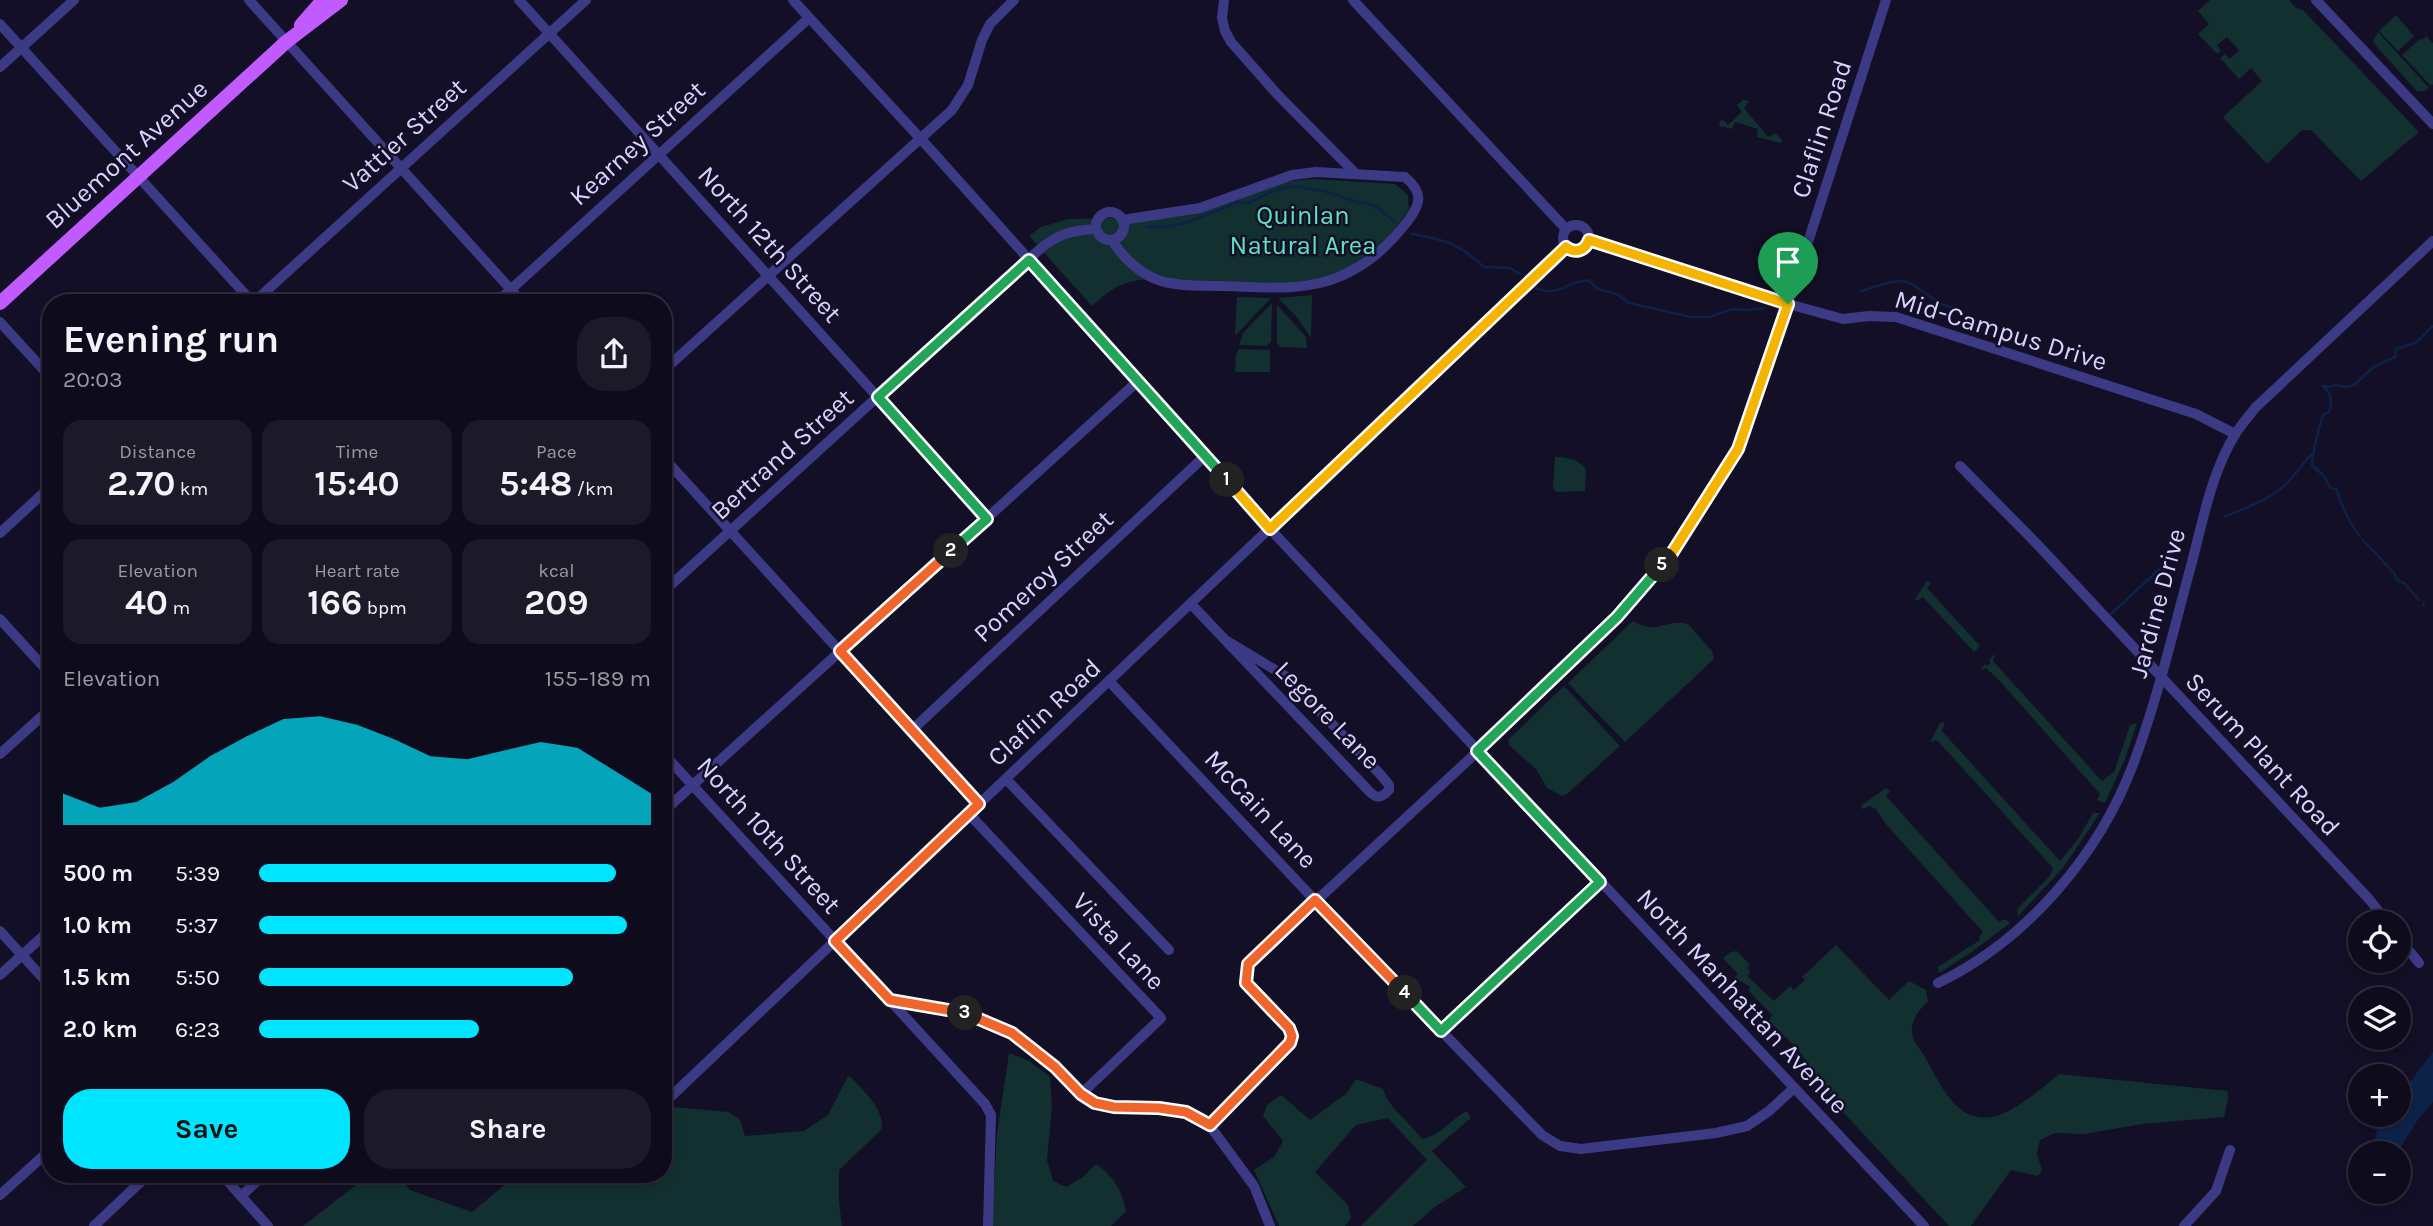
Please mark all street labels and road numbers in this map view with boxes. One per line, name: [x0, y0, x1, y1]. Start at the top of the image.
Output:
street label: Claflin Road: [1785, 56, 1858, 202]
street label: Vattier Street: [336, 72, 473, 199]
street label: Bluemont Avenue: [39, 73, 214, 236]
street label: Kearney Street: [563, 74, 712, 212]
street label: North 12th Street: [691, 160, 848, 329]
street label: Mid-Campus Drive: [1891, 283, 2111, 378]
street label: Bertrand Street: [705, 382, 860, 526]
street label: Pomeroy Street: [967, 504, 1120, 649]
street label: Jardine Drive: [2123, 525, 2192, 681]
street label: Claflin Road: [981, 652, 1107, 773]
street label: Legore Lane: [1268, 655, 1387, 776]
street label: Serum Plant Road: [2179, 666, 2346, 843]
street label: McCain Lane: [1198, 744, 1323, 875]
street label: North 10th Street: [690, 751, 847, 920]
street label: North Manhattan Avenue: [1630, 882, 1855, 1120]
street label: Vista Lane: [1066, 886, 1172, 996]

